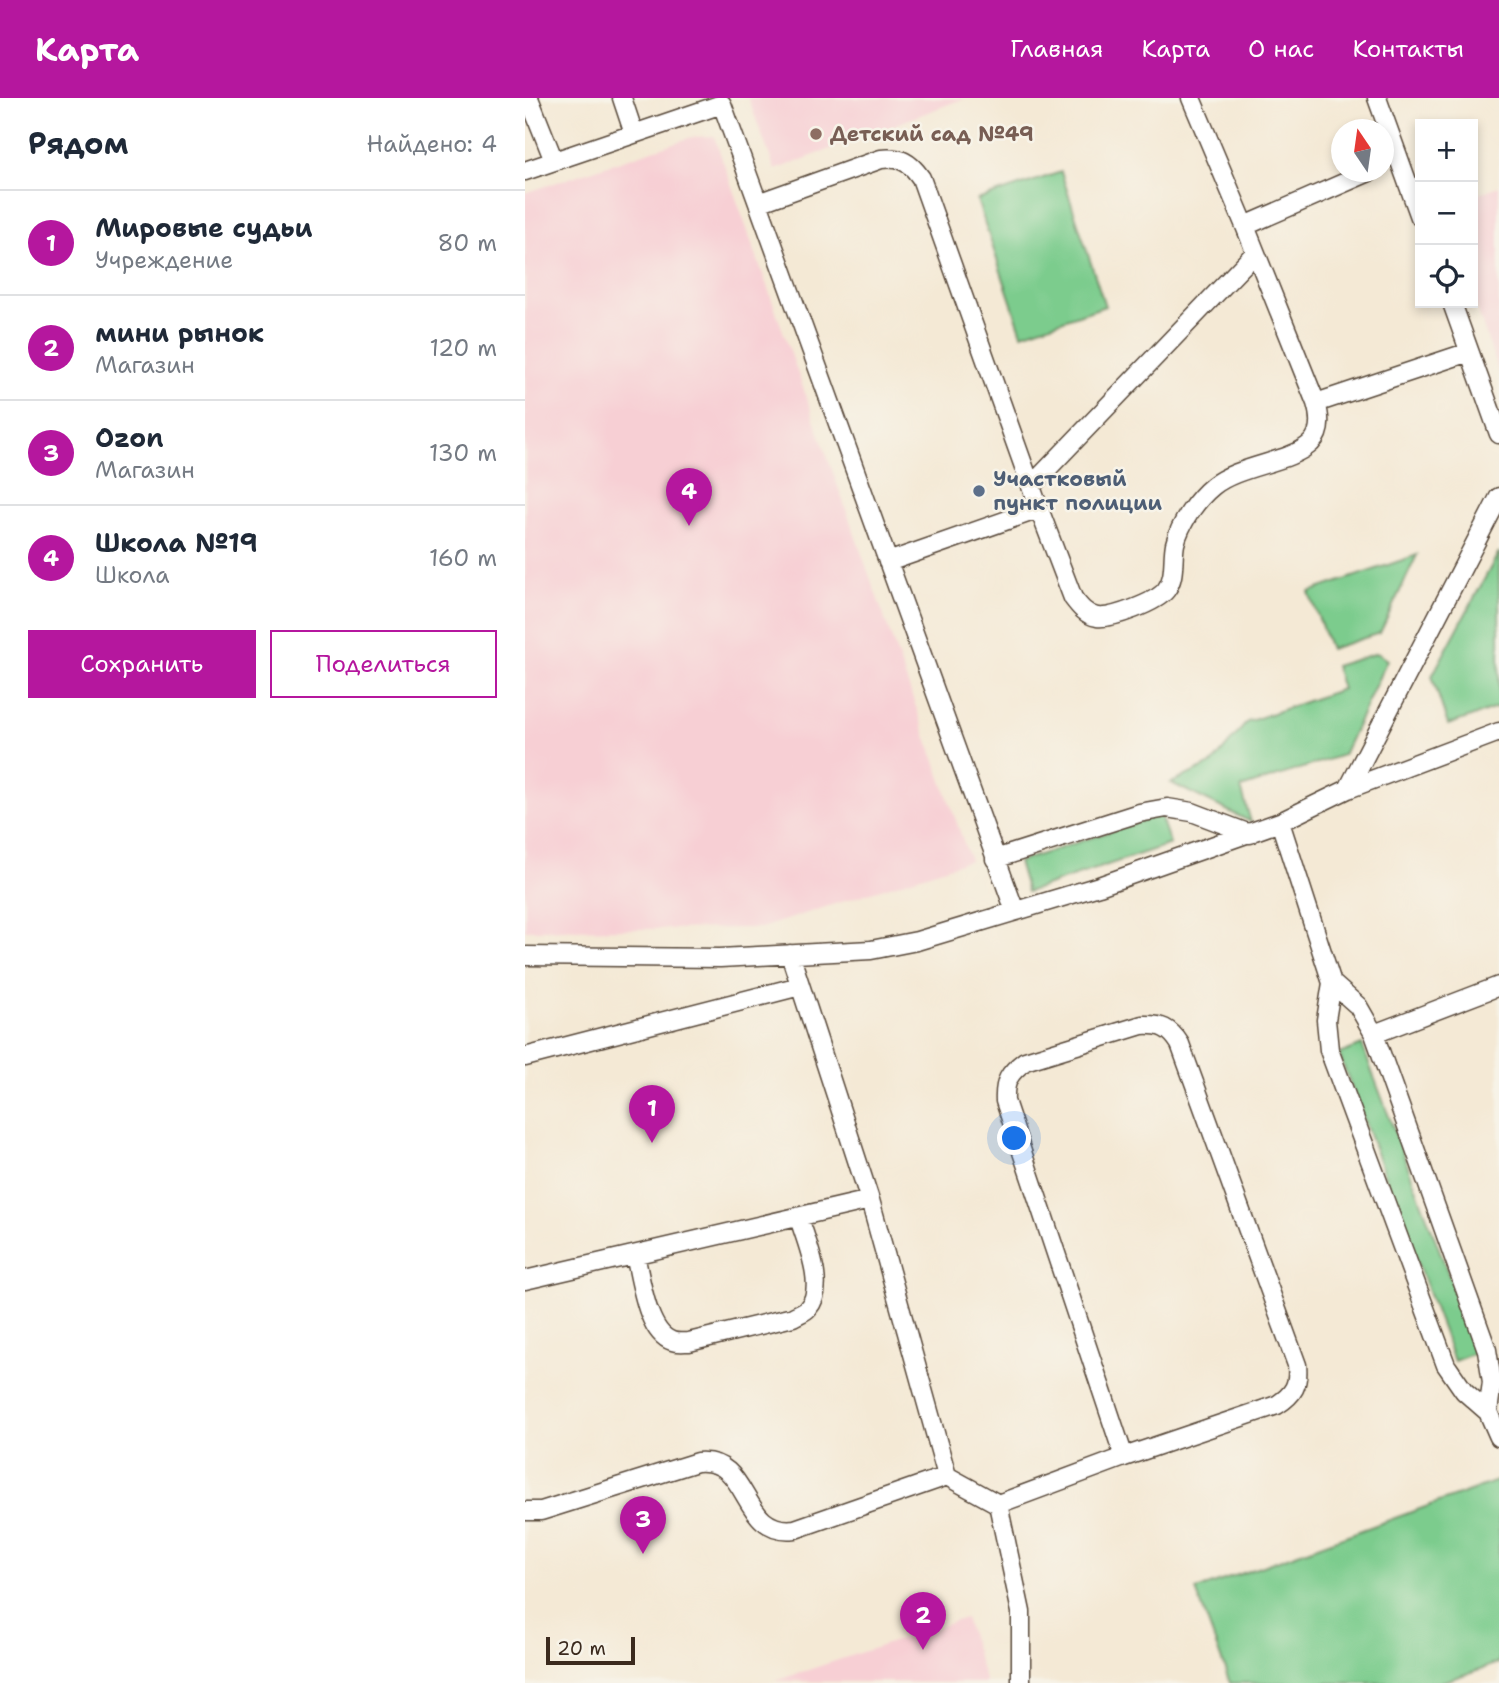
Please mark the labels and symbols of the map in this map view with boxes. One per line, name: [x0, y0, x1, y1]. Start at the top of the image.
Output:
north arrow: [1331, 119, 1394, 182]
place label: Детский сад №49: [830, 120, 1034, 148]
marker: Детский сад №49: [808, 126, 824, 142]
place label: Участковый пункт полиции: [993, 465, 1162, 517]
pin: 4: [666, 468, 712, 526]
marker: Участковый пункт полиции: [971, 483, 987, 499]
pin: 1: [629, 1085, 675, 1143]
your location: [997, 1121, 1031, 1155]
pin: 3: [620, 1496, 666, 1554]
pin: 2: [900, 1592, 946, 1650]
scale bar: [546, 1634, 635, 1666]

